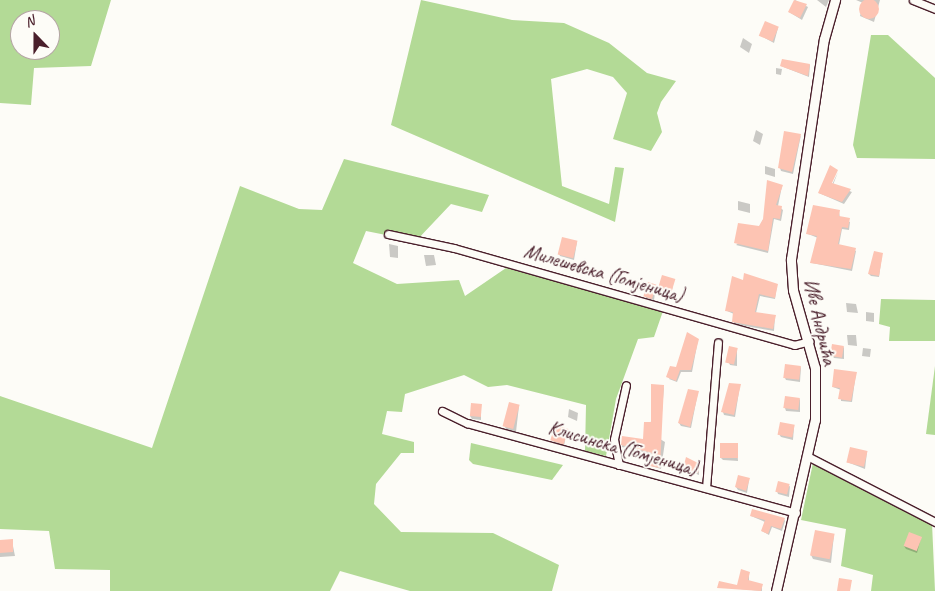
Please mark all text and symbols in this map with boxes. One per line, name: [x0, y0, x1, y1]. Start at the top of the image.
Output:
north arrow: [10, 10, 60, 60]
text: N: [22, 12, 37, 31]
street label: Милешевска (Гомјеница): [521, 239, 687, 307]
street label: Иве Андрића: [799, 277, 841, 367]
street label: Клисинска (Гомјеница): [546, 415, 700, 481]

